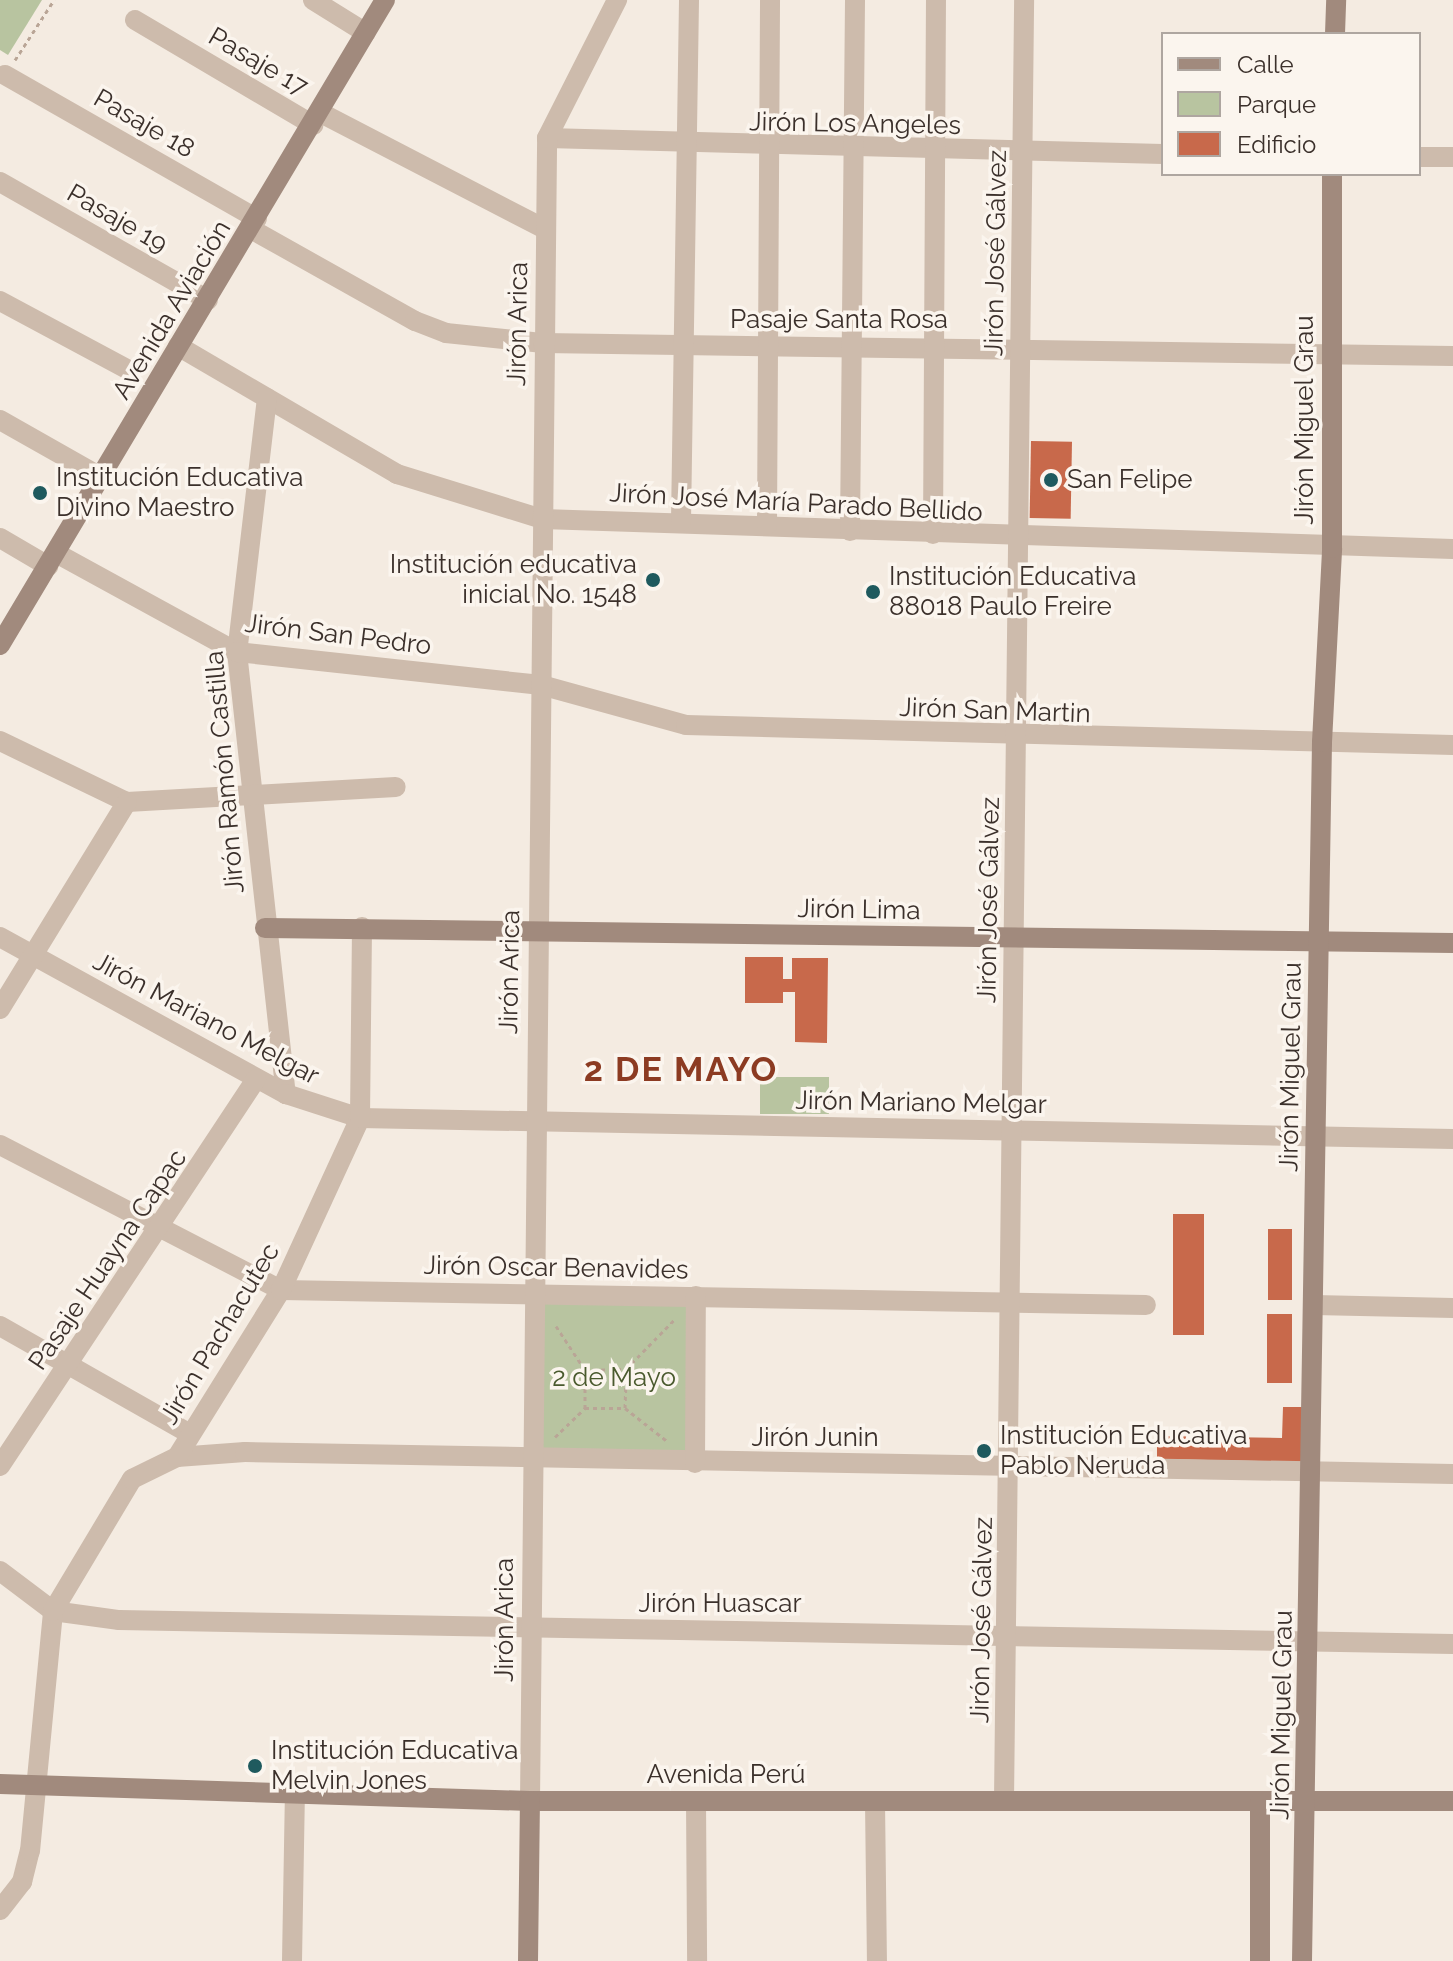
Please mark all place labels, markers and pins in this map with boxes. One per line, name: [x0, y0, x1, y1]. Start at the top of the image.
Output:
place label: Institución Educativa Divino Maestro: [56, 462, 303, 524]
place label: San Felipe: [1067, 464, 1193, 496]
marker: San Felipe: [1042, 471, 1060, 489]
marker: Institución Educativa Divino Maestro: [31, 484, 49, 502]
place label: Institución educativa inicial No. 1548: [390, 549, 637, 610]
place label: Institución Educativa 88018 Paulo Freire: [889, 561, 1136, 622]
marker: Institución educativa inicial No. 1548: [644, 571, 662, 589]
marker: Institución Educativa 88018 Paulo Freire: [864, 583, 882, 601]
place label: Institución Educativa Pablo Neruda: [1000, 1420, 1247, 1482]
marker: Institución Educativa Pablo Neruda: [975, 1442, 993, 1460]
place label: Institución Educativa Melvin Jones: [271, 1735, 518, 1796]
marker: Institución Educativa Melvin Jones: [246, 1757, 264, 1775]

